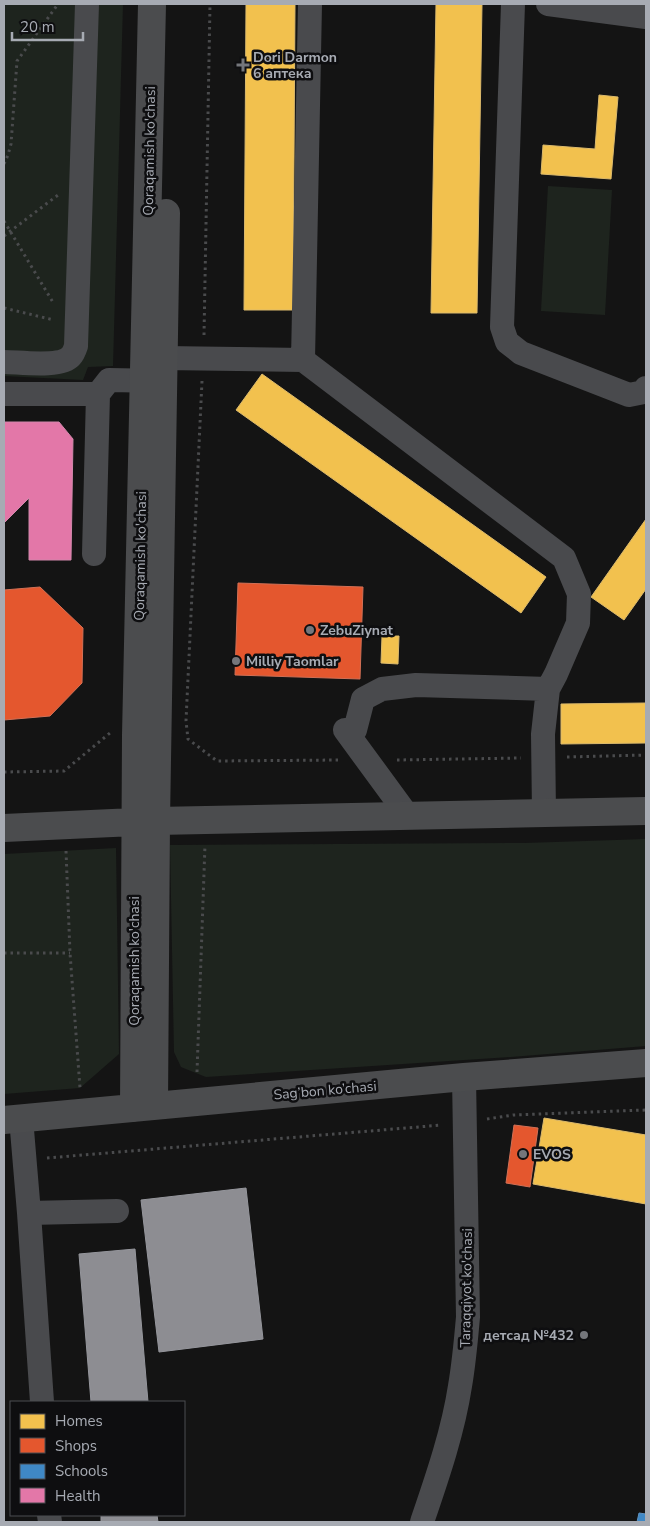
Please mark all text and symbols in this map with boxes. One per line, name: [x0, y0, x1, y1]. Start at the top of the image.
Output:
scale bar: [12, 10, 84, 42]
text: 20 m: [20, 17, 55, 37]
place label: Dori Darmon 6 аптека: [253, 48, 337, 83]
marker: Dori Darmon 6 аптека: [237, 59, 249, 71]
street label: Qoraqamish ko'chasi: [139, 86, 160, 216]
street label: Qoraqamish ko'chasi: [130, 491, 151, 621]
place label: ZebuZiynat: [320, 621, 394, 640]
marker: ZebuZiynat: [304, 624, 316, 636]
place label: Milliy Taomlar: [246, 652, 339, 671]
marker: Milliy Taomlar: [230, 655, 242, 667]
street label: Qoraqamish ko'chasi: [125, 896, 144, 1026]
street label: Sag’bon ko’chasi: [273, 1077, 377, 1104]
place label: EVOS: [533, 1145, 571, 1164]
marker: EVOS: [517, 1148, 529, 1160]
street label: Taraqqiyot ko'chasi: [456, 1228, 477, 1348]
place label: детсад №432: [483, 1326, 574, 1345]
marker: детсад №432: [578, 1329, 590, 1341]
legend: [10, 1401, 185, 1516]
text: Homes: [55, 1411, 103, 1431]
text: Shops: [55, 1436, 97, 1456]
text: Schools: [55, 1461, 108, 1481]
text: Health: [55, 1486, 100, 1506]

